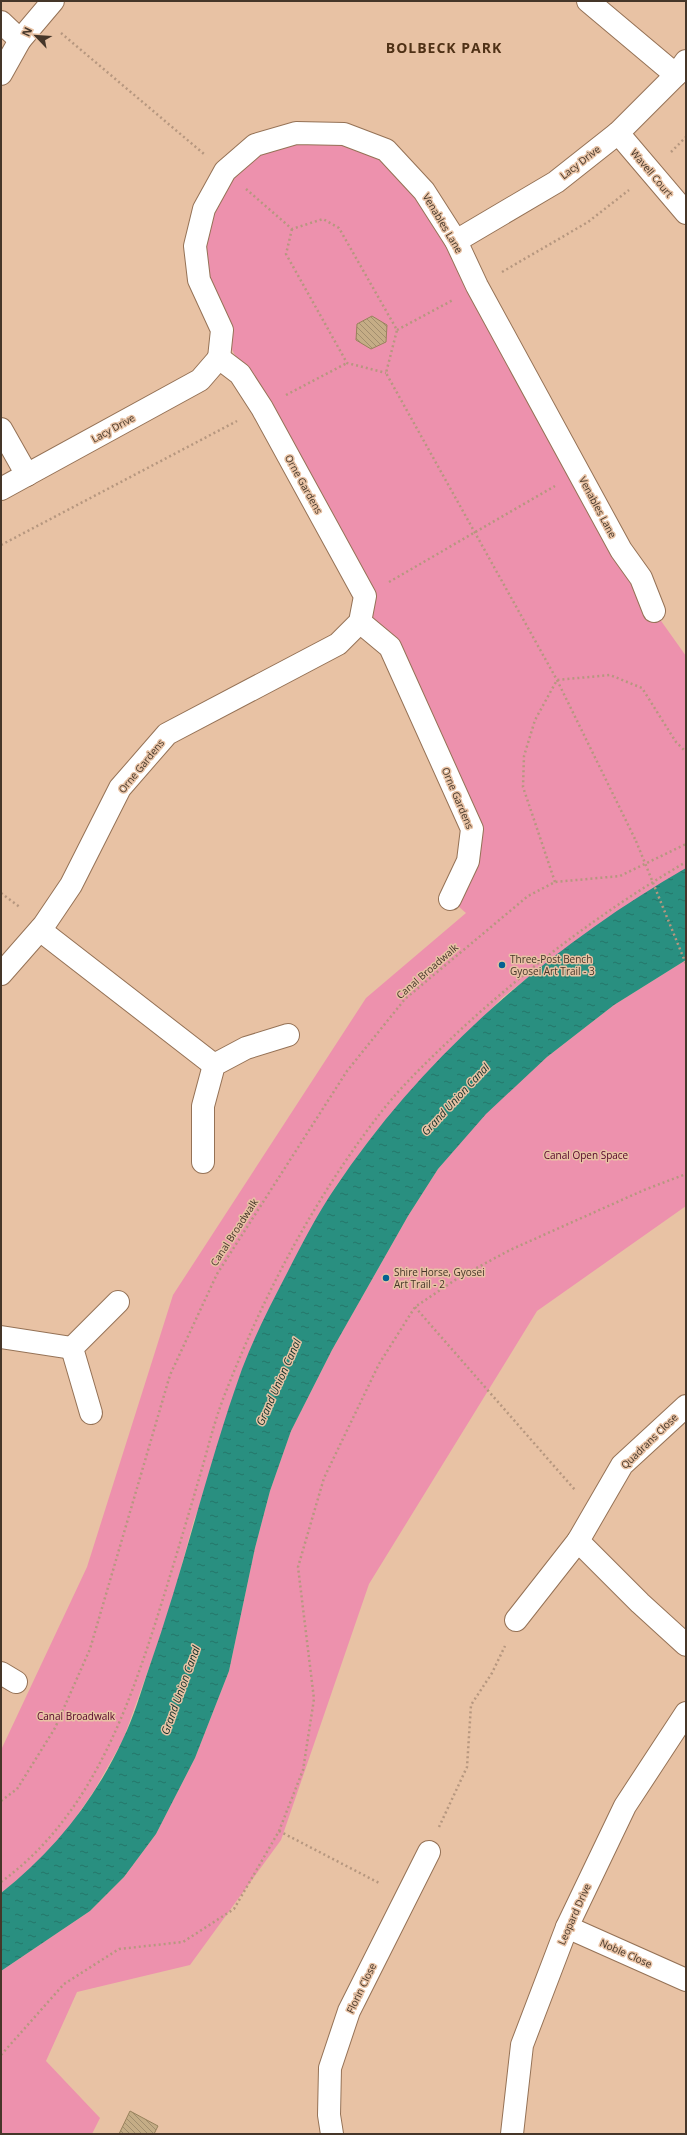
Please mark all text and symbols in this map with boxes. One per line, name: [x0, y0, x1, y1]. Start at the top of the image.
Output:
north arrow: [16, 16, 56, 56]
text: N: [18, 24, 35, 39]
district label: BOLBECK PARK: [386, 38, 502, 57]
street label: Lacy Drive: [557, 142, 603, 182]
street label: Wavell Court: [628, 146, 677, 200]
street label: Venables Lane: [420, 190, 467, 256]
street label: Lacy Drive: [89, 410, 138, 446]
street label: Orne Gardens: [282, 452, 326, 516]
street label: Venables Lane: [576, 474, 620, 540]
street label: Orne Gardens: [115, 736, 167, 796]
street label: Orne Gardens: [439, 765, 477, 831]
street label: Canal Broadwalk: [393, 940, 462, 1002]
place label: Three-Post Bench Gyosei Art Trail - 3: [510, 952, 595, 978]
marker: Three-Post Bench Gyosei Art Trail - 3: [497, 960, 507, 970]
water label: Grand Union Canal: [418, 1060, 493, 1138]
park label: Canal Open Space: [544, 1148, 629, 1162]
street label: Canal Broadwalk: [207, 1195, 262, 1269]
place label: Shire Horse, Gyosei Art Trail - 2: [394, 1265, 485, 1291]
marker: Shire Horse, Gyosei Art Trail - 2: [381, 1273, 391, 1283]
water label: Grand Union Canal: [252, 1336, 304, 1428]
street label: Quadrans Close: [618, 1410, 681, 1472]
water label: Grand Union Canal: [157, 1643, 203, 1737]
park label: Canal Broadwalk: [37, 1709, 116, 1723]
street label: Leopard Drive: [554, 1881, 594, 1947]
street label: Noble Close: [598, 1935, 655, 1971]
street label: Florin Close: [343, 1960, 379, 2015]

